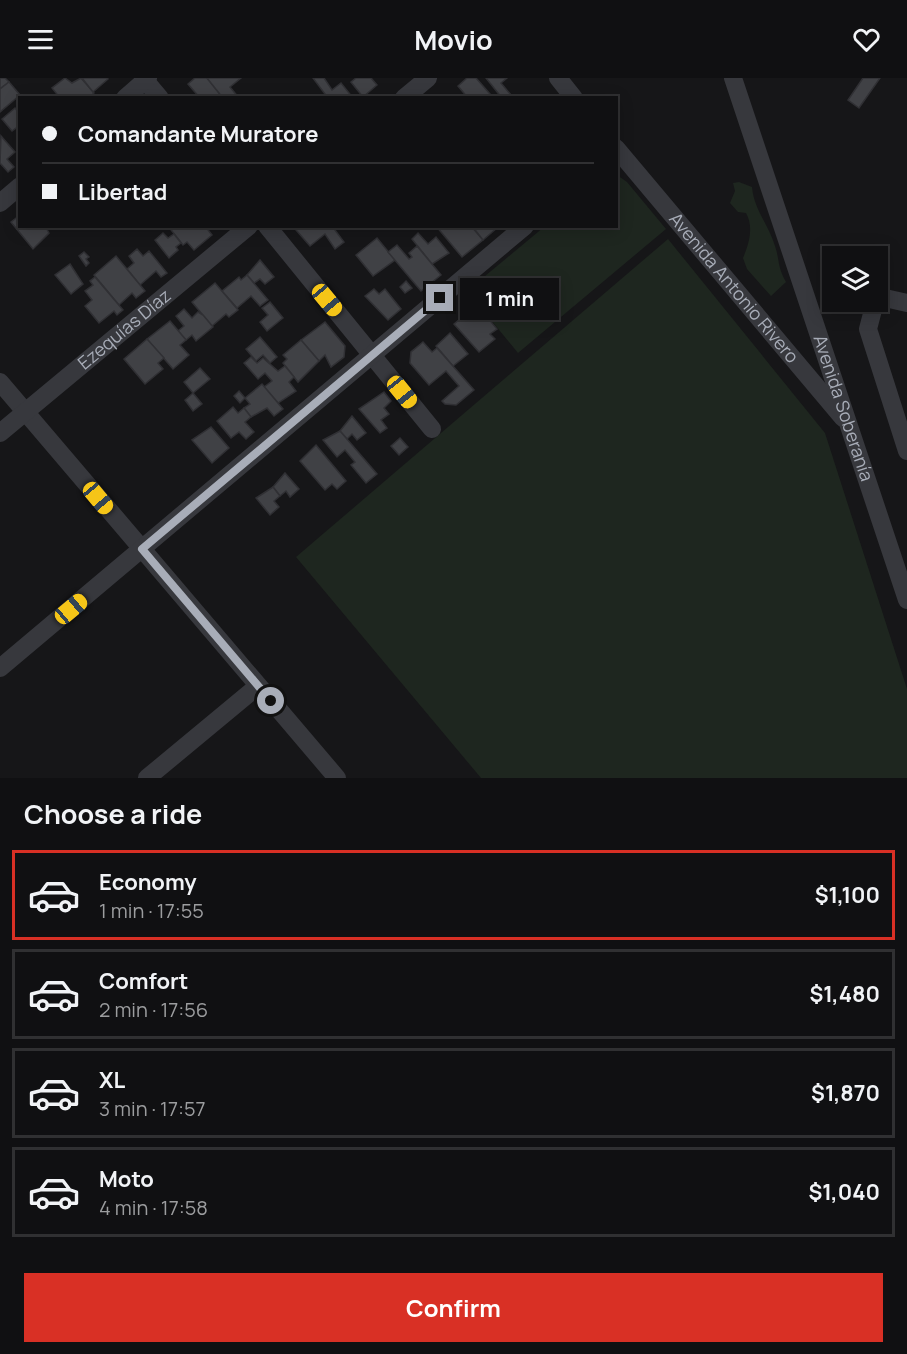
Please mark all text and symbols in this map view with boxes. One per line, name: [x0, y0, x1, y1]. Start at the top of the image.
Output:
text: Movio: [414, 21, 493, 58]
icon: menu: [24, 23, 57, 56]
icon: heart: [850, 23, 883, 56]
text: Comandante Muratore: [78, 119, 319, 149]
text: Libertad: [78, 177, 167, 207]
street label: Avenida Antonio Rivero: [664, 207, 805, 368]
map controls: [822, 246, 888, 312]
button: layers: [822, 246, 888, 312]
callout: 1 min: [461, 277, 560, 319]
car: [309, 280, 345, 320]
street label: Ezequías Díaz: [72, 283, 175, 374]
route end: [426, 284, 453, 311]
text: 1 min: [485, 285, 534, 312]
street label: Avenida Soberanía: [808, 331, 880, 484]
car: [384, 372, 420, 412]
car: [80, 478, 116, 518]
car: [51, 591, 91, 627]
route start: [257, 687, 284, 714]
text: Choose a ride: [24, 795, 202, 832]
text: Economy: [99, 867, 197, 897]
icon: car: [27, 868, 81, 922]
text: $1,100: [815, 880, 880, 910]
text: 1 min · 17:55: [99, 897, 204, 924]
text: Comfort: [99, 966, 188, 996]
icon: car: [27, 967, 81, 1021]
text: $1,480: [809, 979, 880, 1009]
text: 2 min · 17:56: [99, 996, 208, 1023]
text: XL: [99, 1065, 125, 1095]
icon: car: [27, 1066, 81, 1120]
text: $1,870: [811, 1078, 880, 1108]
text: 3 min · 17:57: [99, 1095, 206, 1122]
text: Moto: [99, 1164, 154, 1194]
icon: car: [27, 1165, 81, 1219]
text: $1,040: [808, 1177, 880, 1207]
text: 4 min · 17:58: [99, 1194, 208, 1221]
button: Confirm: [24, 1273, 883, 1342]

